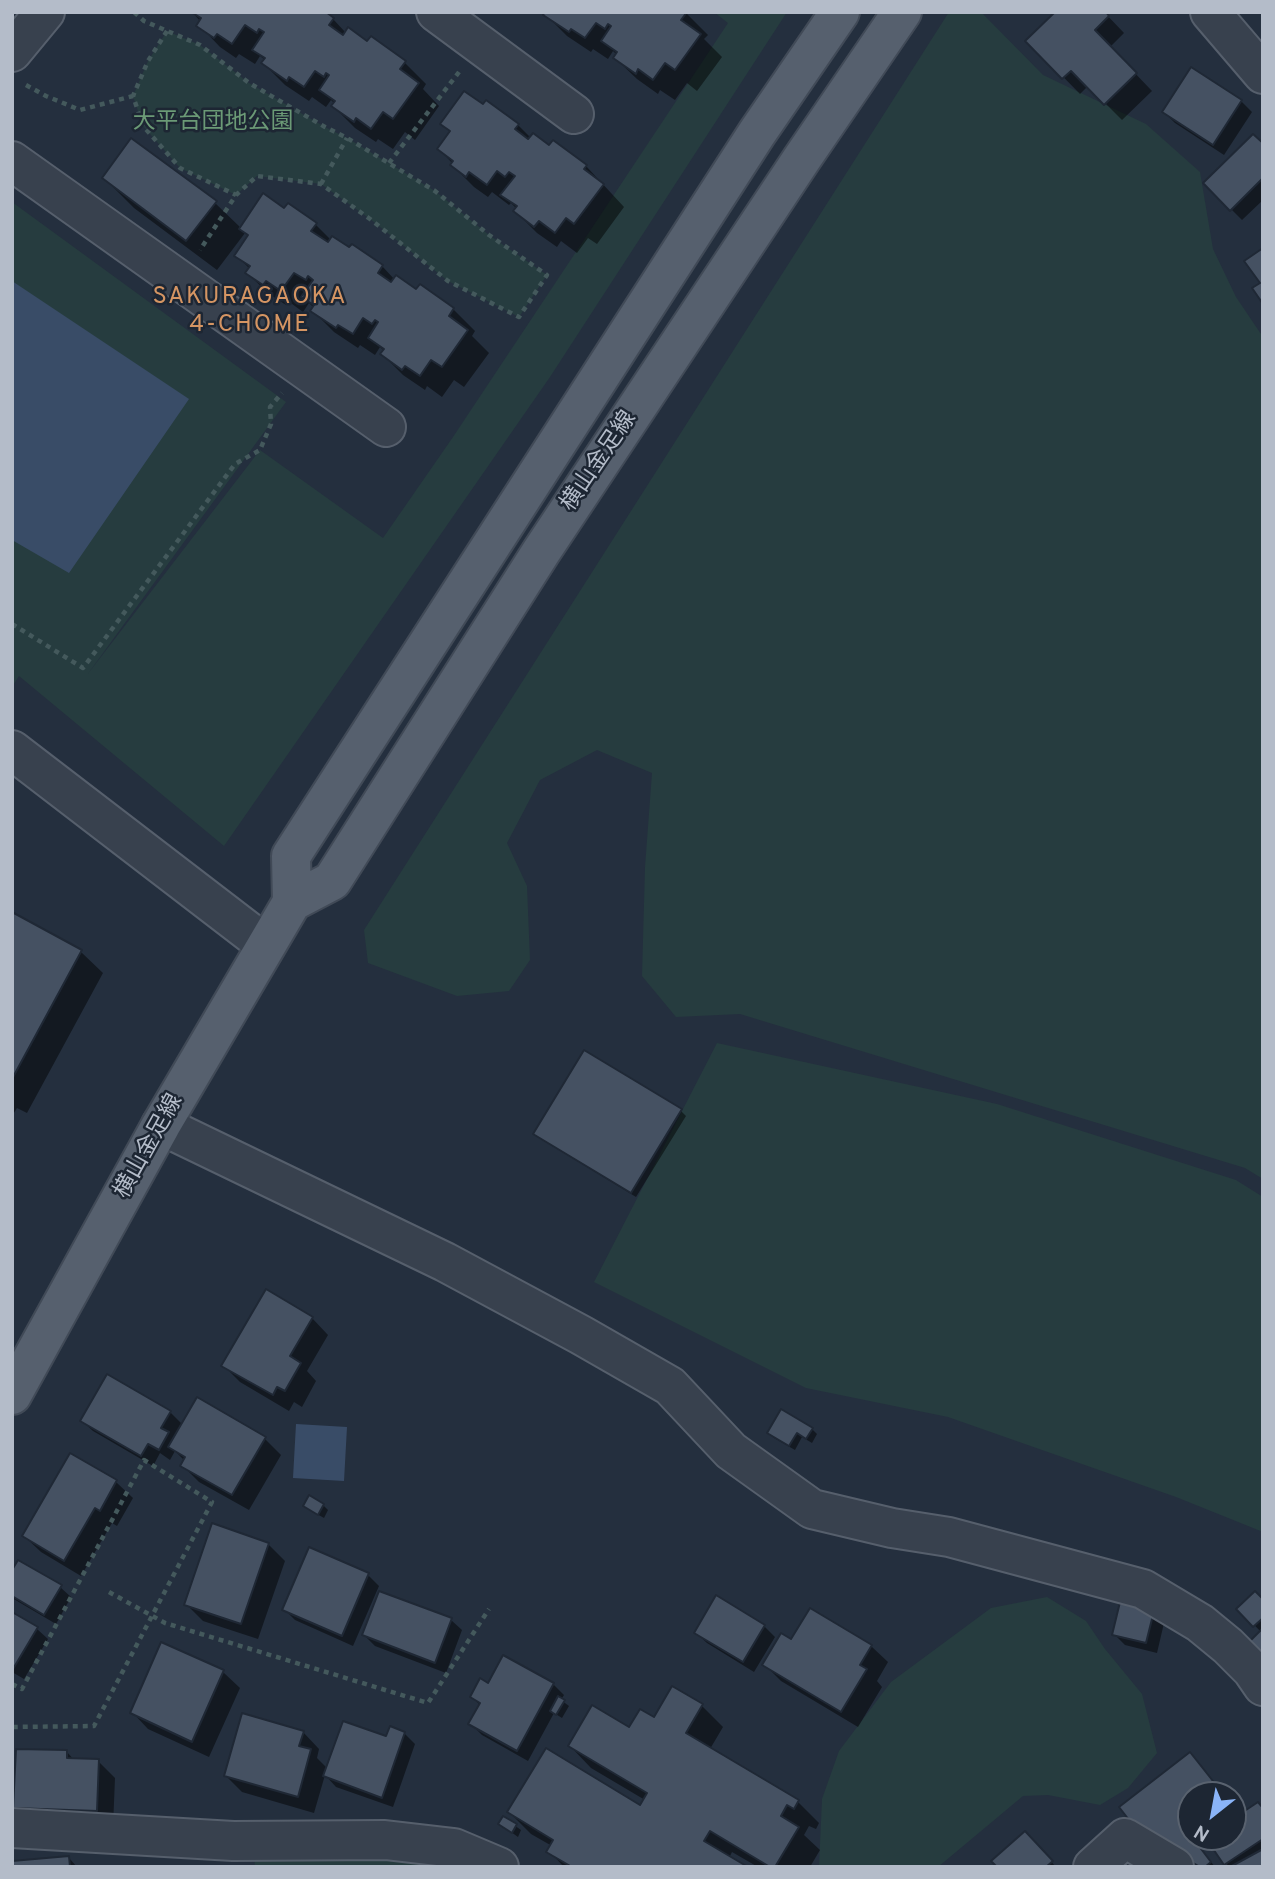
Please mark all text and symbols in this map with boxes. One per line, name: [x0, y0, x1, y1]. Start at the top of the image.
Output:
park label: 大平台団地公園: [133, 109, 293, 137]
district label: SAKURAGAOKA 4-CHOME: [154, 284, 346, 340]
street label: 横山金足線: [556, 407, 644, 517]
street label: 横山金足線: [110, 1090, 190, 1204]
north arrow: [1177, 1781, 1247, 1851]
text: N: [1190, 1818, 1214, 1846]

